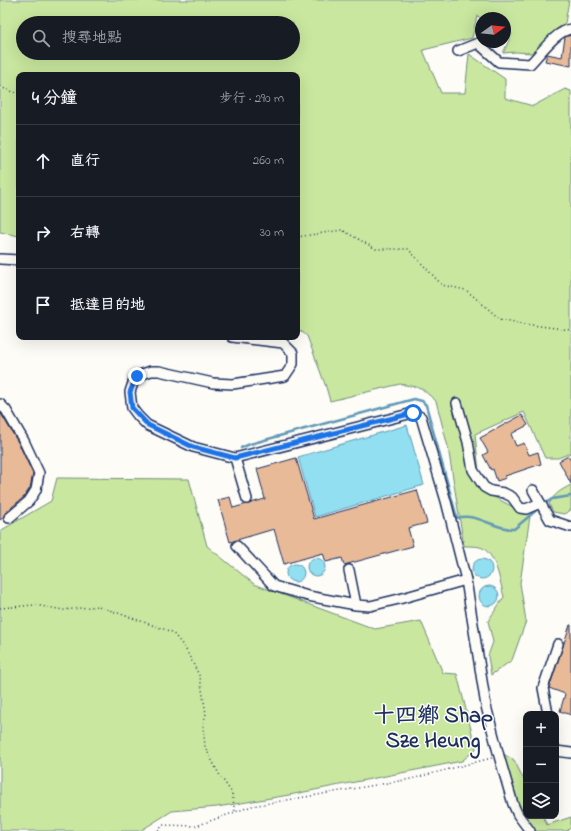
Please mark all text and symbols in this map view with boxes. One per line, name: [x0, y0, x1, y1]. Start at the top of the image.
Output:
north arrow: [475, 12, 511, 48]
search box: [16, 16, 300, 60]
icon: search: [30, 27, 52, 49]
text: 搜尋地點: [62, 27, 122, 49]
text: 4 分鐘: [32, 86, 77, 111]
text: 步行 · 290 m: [219, 89, 284, 108]
icon: ahead: [32, 150, 54, 172]
text: 直行: [70, 150, 100, 172]
text: 260 m: [253, 151, 284, 170]
icon: right: [32, 222, 54, 244]
text: 右轉: [70, 222, 100, 244]
text: 30 m: [260, 223, 284, 242]
icon: arrive: [32, 294, 54, 316]
text: 抵達目的地: [70, 294, 145, 316]
route end: [128, 367, 146, 385]
route start: [404, 404, 422, 422]
district label: 十四鄉 Shap Sze Heung: [373, 701, 493, 759]
map controls: [523, 711, 559, 819]
button: +: [523, 711, 559, 747]
button: −: [523, 747, 559, 783]
button: layers: [523, 783, 559, 819]

